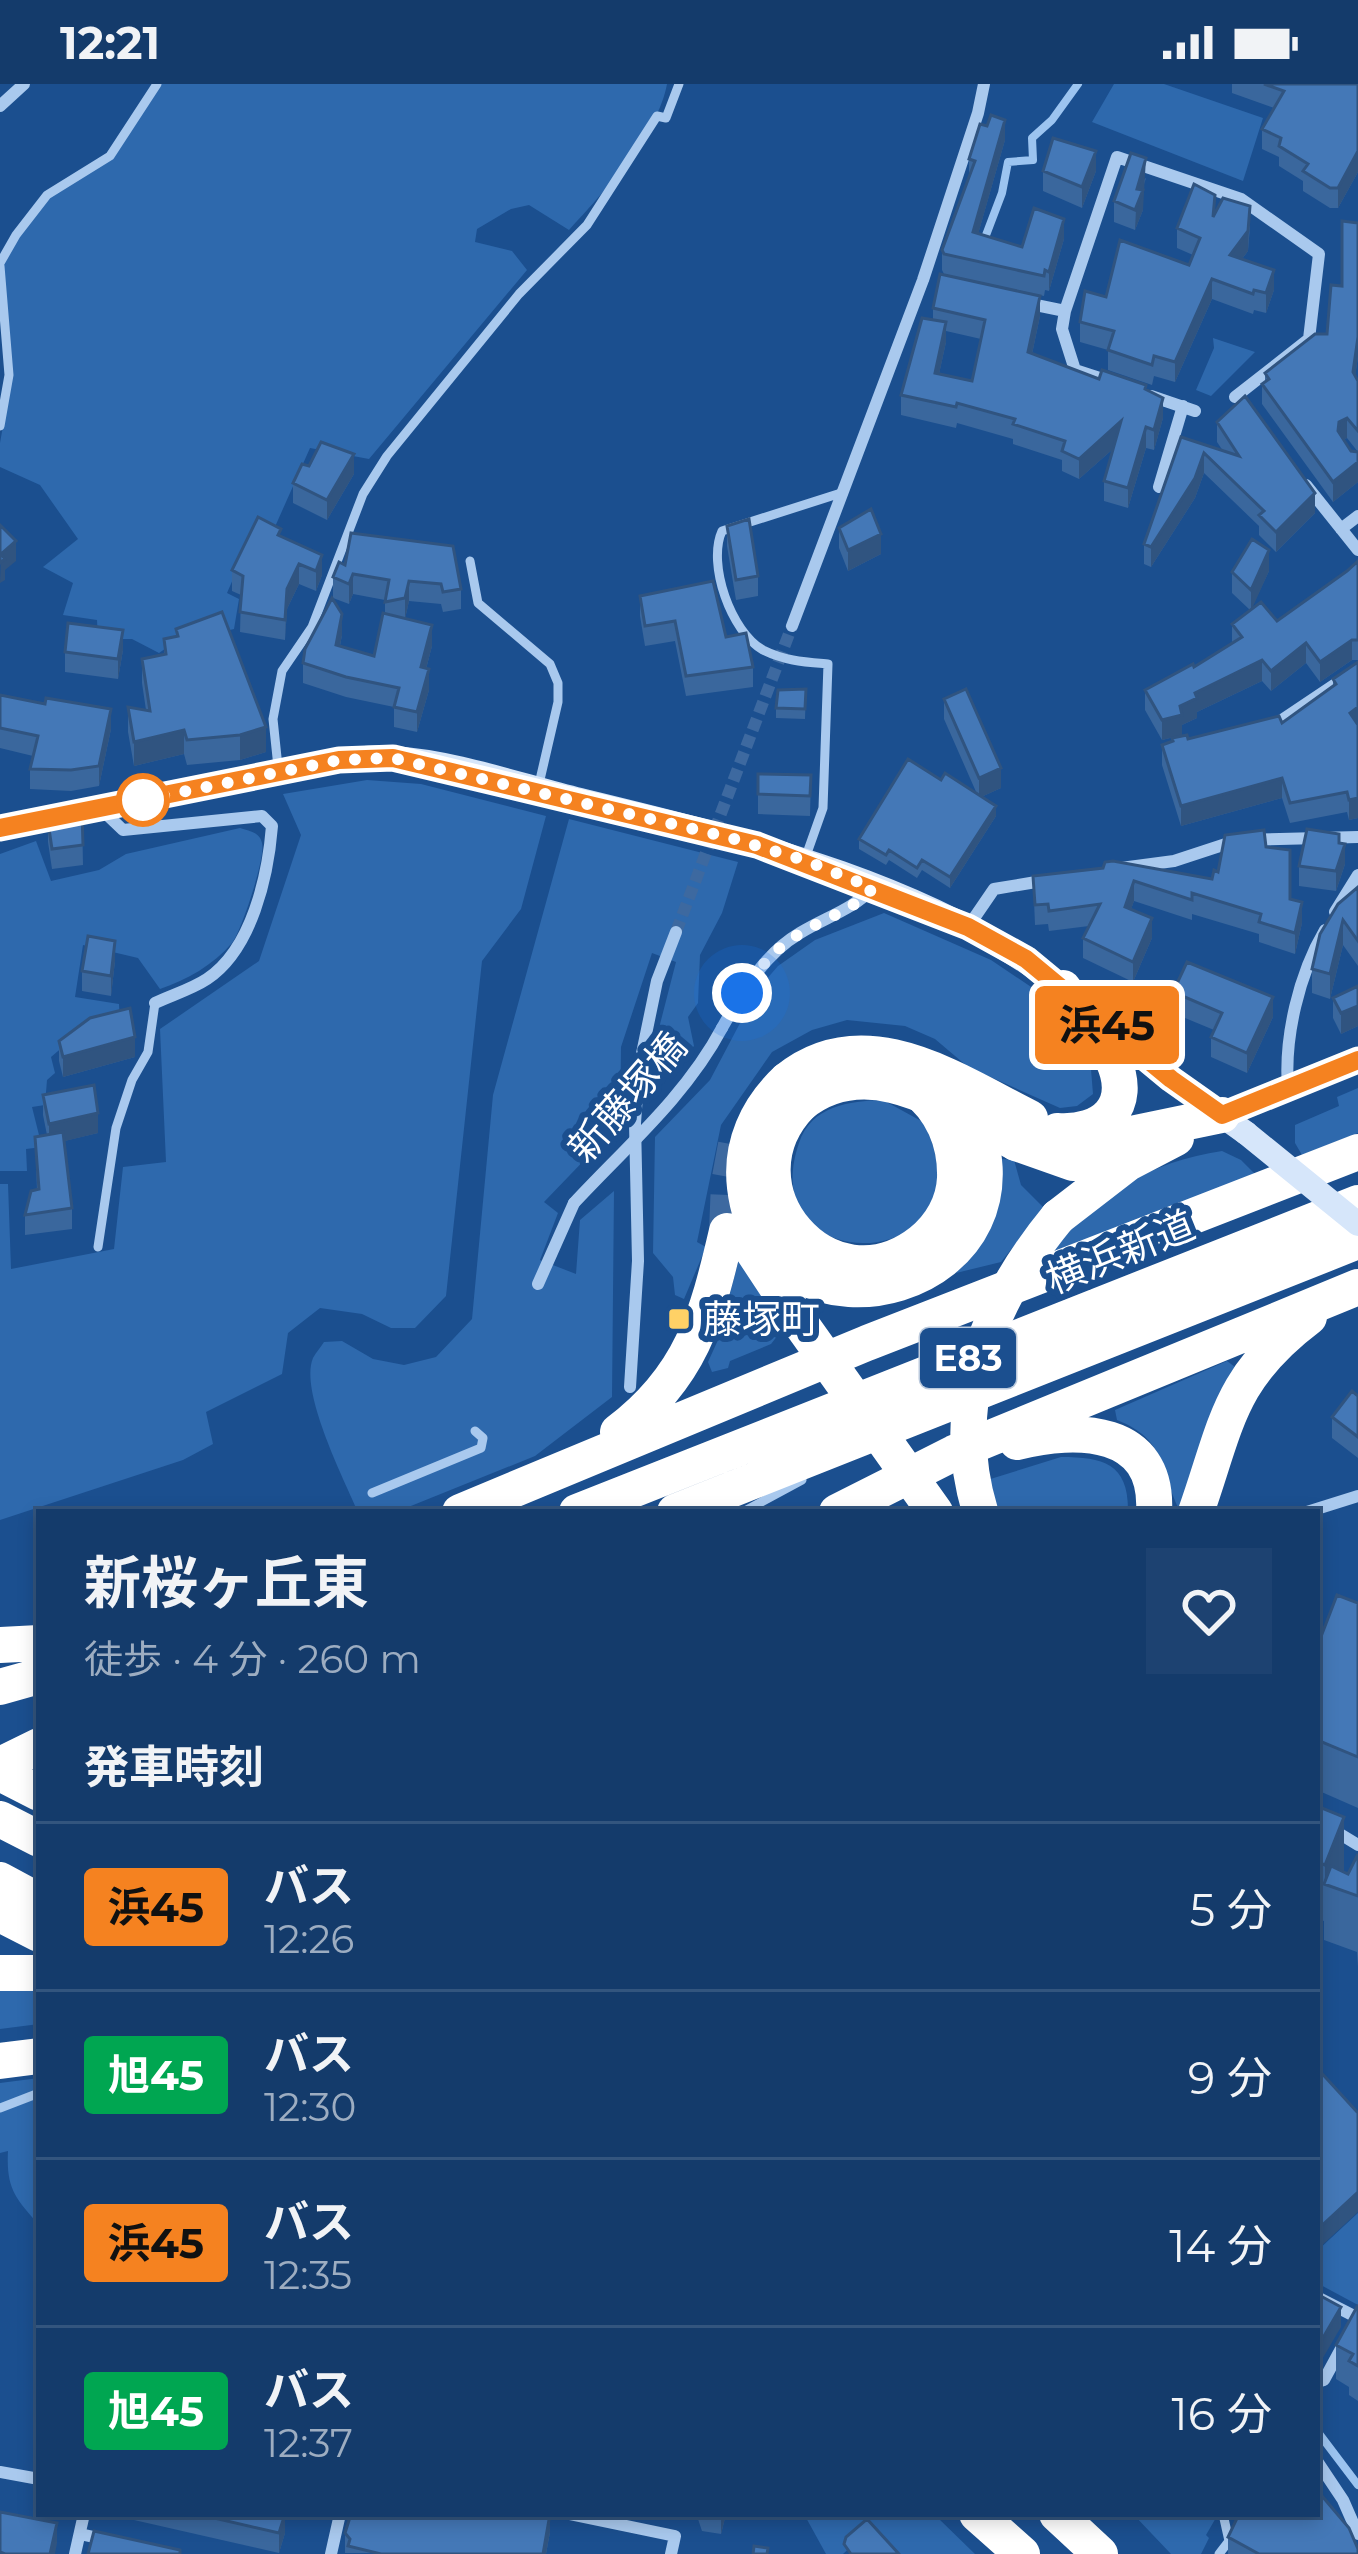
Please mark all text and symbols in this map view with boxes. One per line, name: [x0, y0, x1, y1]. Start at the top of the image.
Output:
text: 12:21: [60, 15, 160, 70]
unlabelled marker: [118, 775, 168, 825]
your location: [712, 963, 772, 1023]
line badge: 浜45: [1038, 986, 1176, 1064]
text: 浜45: [1059, 999, 1155, 1051]
street label: 新藤塚橋: [558, 1022, 696, 1172]
street label: 横浜新道: [1039, 1201, 1201, 1303]
place label: 藤塚町: [703, 1295, 820, 1343]
marker: 藤塚町: [666, 1306, 692, 1332]
road number: E83: [920, 1328, 1016, 1388]
text: 新桜ヶ丘東: [84, 1548, 369, 1617]
button: heart: [1146, 1548, 1272, 1674]
text: 徒歩 · 4 分 · 260 m: [84, 1635, 421, 1683]
text: 発車時刻: [84, 1739, 264, 1794]
text: バス: [264, 1858, 354, 1913]
text: 浜45: [108, 1881, 204, 1933]
text: 5 分: [1190, 1882, 1272, 1937]
text: 12:26: [264, 1915, 354, 1963]
text: バス: [264, 2026, 354, 2081]
text: 旭45: [108, 2049, 204, 2101]
text: 9 分: [1188, 2050, 1272, 2105]
text: 12:30: [264, 2083, 356, 2131]
text: バス: [264, 2194, 354, 2249]
text: 浜45: [108, 2217, 204, 2269]
text: 14 分: [1169, 2218, 1272, 2273]
text: 12:35: [264, 2251, 352, 2299]
text: バス: [264, 2362, 354, 2417]
text: 旭45: [108, 2385, 204, 2437]
text: 16 分: [1172, 2386, 1272, 2441]
text: 12:37: [264, 2419, 353, 2467]

